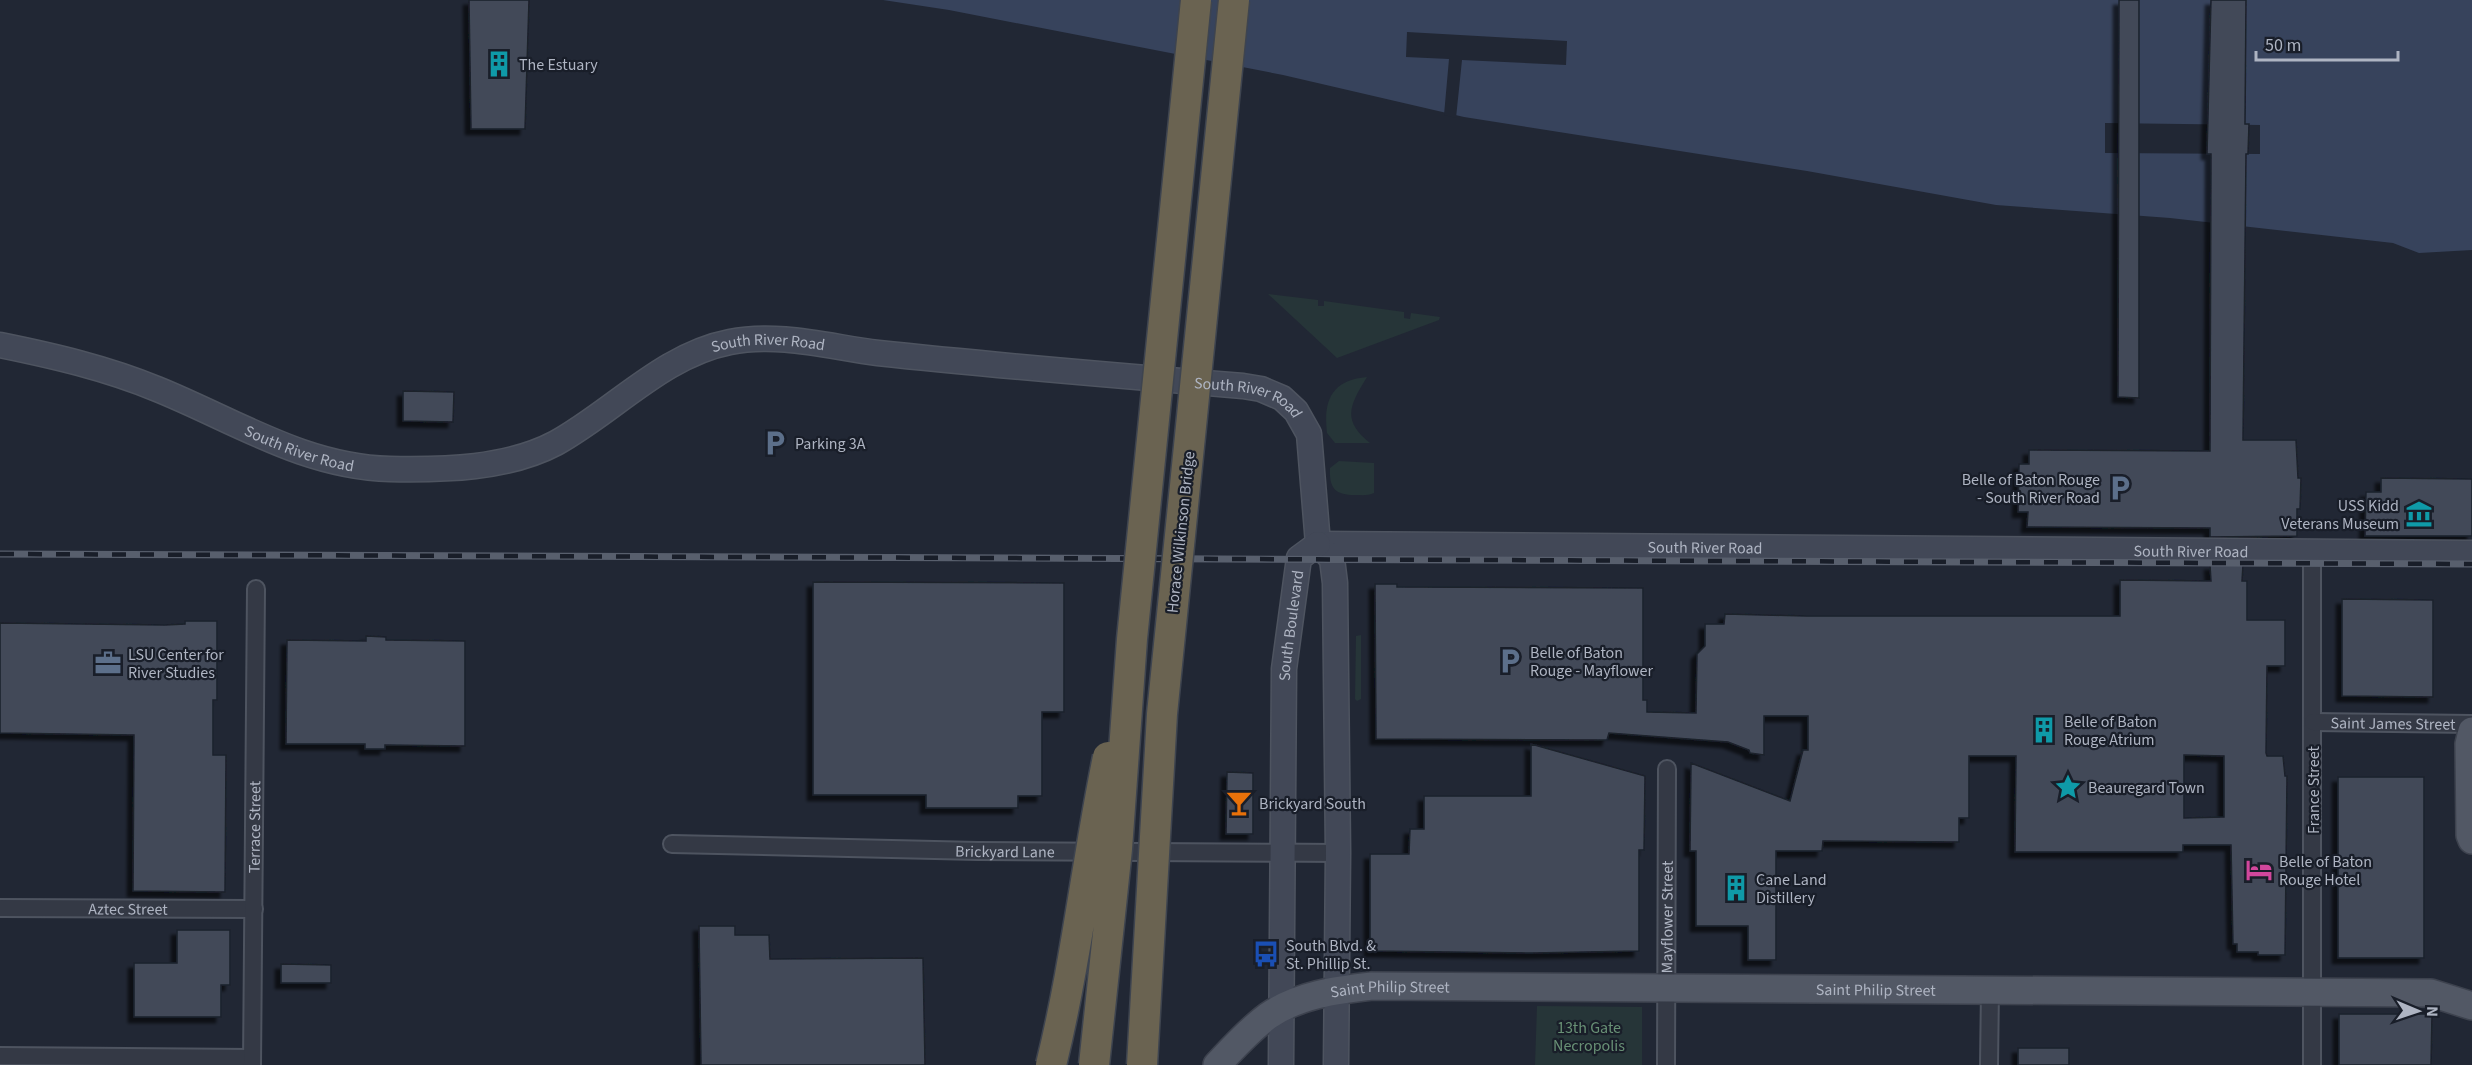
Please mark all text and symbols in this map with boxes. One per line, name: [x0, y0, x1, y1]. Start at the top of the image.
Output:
scale bar: [2256, 24, 2398, 62]
text: 50 m: [2265, 33, 2301, 58]
building icon: The Estuary: [484, 49, 514, 79]
place label: The Estuary: [519, 54, 598, 76]
street label: South River Road: [709, 329, 827, 358]
street label: South River Road: [1193, 372, 1307, 422]
street label: South River Road: [241, 420, 356, 477]
parking icon: Parking 3A: [760, 428, 790, 458]
place label: Parking 3A: [795, 433, 866, 455]
street label: Horace Wilkinson Bridge: [1162, 450, 1200, 614]
place label: Belle of Baton Rouge - South River Road: [1962, 469, 2100, 509]
parking icon: Belle of Baton Rouge - South River Road: [2105, 473, 2135, 503]
place label: USS Kidd Veterans Museum: [2281, 495, 2399, 535]
museum icon: USS Kidd Veterans Museum: [2404, 499, 2434, 529]
street label: South River Road: [1647, 537, 1762, 559]
street label: South River Road: [2133, 540, 2248, 563]
street label: South Boulevard: [1274, 569, 1309, 681]
place label: Belle of Baton Rouge - Mayflower: [1530, 642, 1653, 682]
place label: LSU Center for River Studies: [128, 644, 224, 684]
parking icon: Belle of Baton Rouge - Mayflower: [1495, 646, 1525, 676]
office icon: LSU Center for River Studies: [93, 648, 123, 678]
place label: Belle of Baton Rouge Atrium: [2064, 711, 2157, 751]
street label: Saint James Street: [2330, 712, 2456, 736]
building icon: Belle of Baton Rouge Atrium: [2029, 715, 2059, 745]
street label: France Street: [2303, 746, 2325, 834]
place icon: Beauregard Town: [2053, 772, 2083, 802]
place label: Beauregard Town: [2088, 777, 2205, 799]
street label: Terrace Street: [244, 780, 266, 873]
bar icon: Brickyard South: [1224, 788, 1254, 818]
place label: Brickyard South: [1259, 793, 1366, 815]
street label: Brickyard Lane: [955, 840, 1055, 863]
place label: Belle of Baton Rouge Hotel: [2279, 851, 2372, 891]
hotel icon: Belle of Baton Rouge Hotel: [2244, 855, 2274, 885]
street label: Mayflower Street: [1656, 860, 1679, 973]
place label: Cane Land Distillery: [1756, 869, 1827, 909]
building icon: Cane Land Distillery: [1721, 873, 1751, 903]
street label: Aztec Street: [88, 898, 168, 921]
place label: South Blvd. & St. Phillip St.: [1286, 935, 1376, 975]
bus stop icon: South Blvd. & St. Phillip St.: [1251, 939, 1281, 969]
street label: Saint Philip Street: [1328, 976, 1450, 1004]
street label: Saint Philip Street: [1816, 979, 1936, 1002]
north arrow: [2388, 981, 2448, 1041]
text: N: [2421, 1006, 2443, 1017]
park label: 13th Gate Necropolis: [1553, 1017, 1625, 1057]

